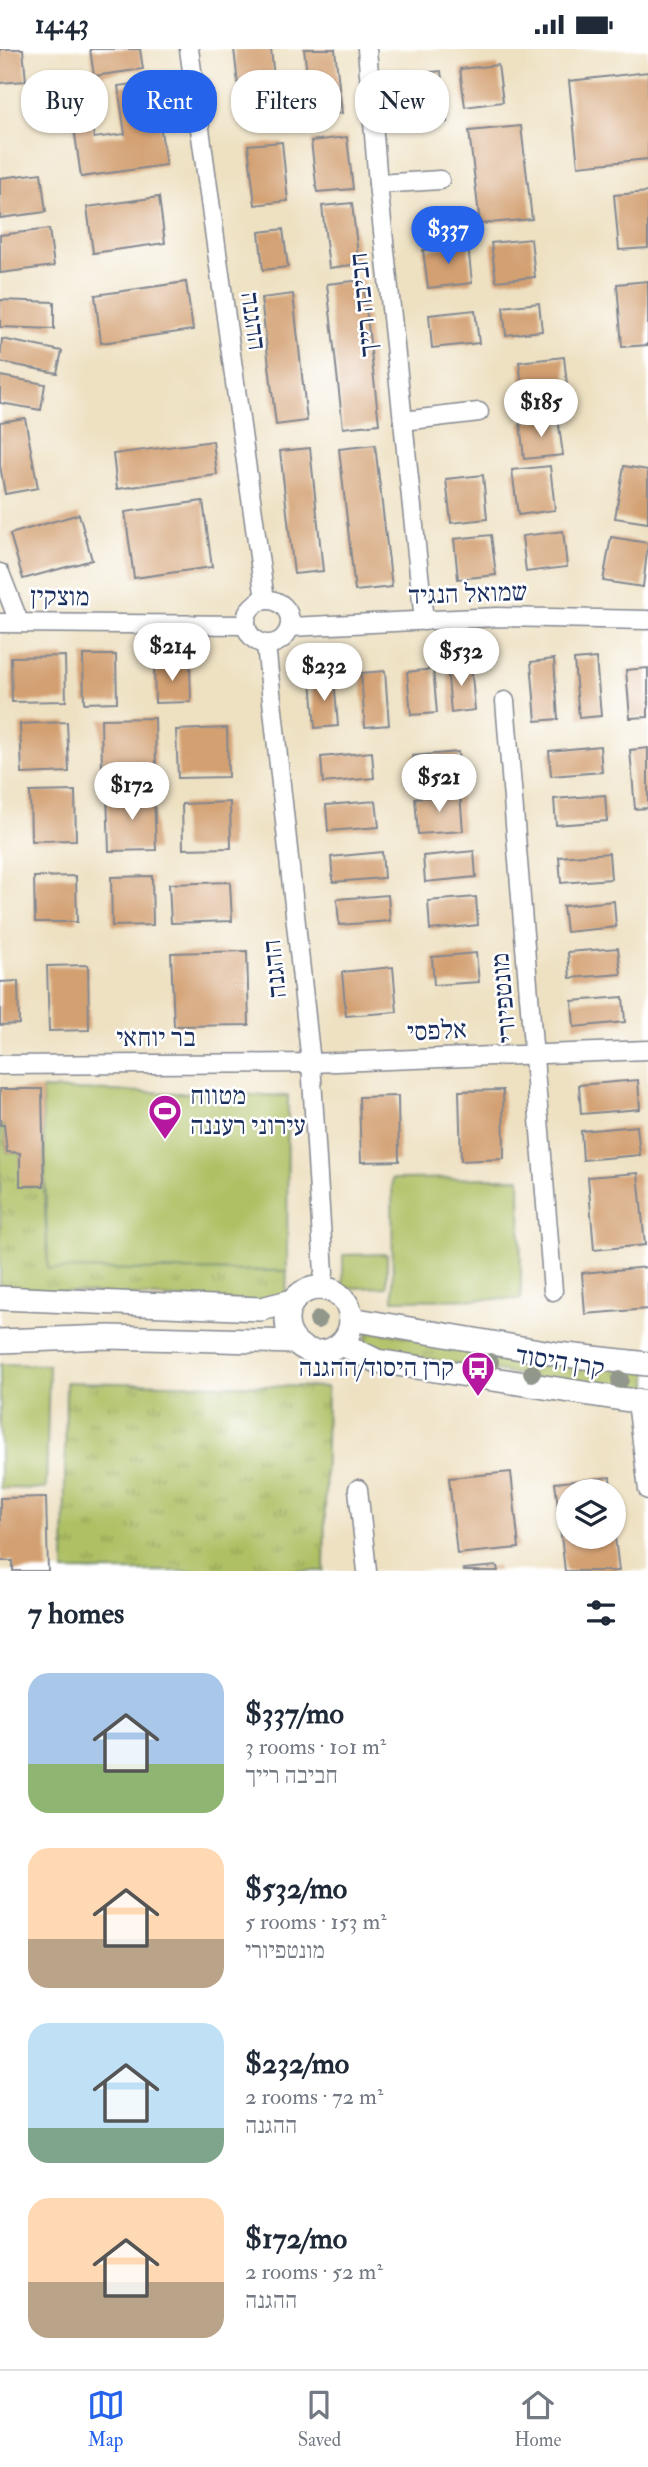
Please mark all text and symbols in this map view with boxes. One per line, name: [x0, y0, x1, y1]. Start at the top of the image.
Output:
text: 14:43: [35, 9, 89, 41]
chip: Buy: [21, 70, 108, 133]
chip: Rent: [122, 70, 217, 133]
chip: Filters: [231, 70, 341, 133]
chip: New: [355, 70, 449, 133]
pin: $337: [407, 207, 489, 266]
text: $337: [427, 214, 469, 243]
street label: חביבה רייך: [343, 251, 385, 359]
street label: ההגנה: [233, 290, 273, 352]
pin: $185: [500, 379, 582, 439]
text: $185: [520, 387, 562, 416]
street label: שמואל הנגיד: [408, 576, 528, 612]
street label: מוצקין: [30, 580, 90, 614]
pin: $214: [131, 623, 213, 683]
pin: $532: [420, 629, 502, 688]
text: $214: [149, 631, 195, 660]
text: $532: [439, 636, 483, 665]
pin: $232: [283, 643, 365, 703]
text: $232: [301, 651, 347, 680]
pin: $521: [398, 755, 480, 814]
text: $521: [418, 762, 460, 791]
pin: $172: [91, 763, 173, 822]
text: $172: [110, 770, 154, 799]
street label: ההגנה: [256, 938, 294, 1000]
street label: מונטפיורי: [484, 952, 524, 1044]
street label: אלפסי: [406, 1013, 468, 1049]
street label: בר יוחאי: [116, 1022, 196, 1054]
place label: מטווח עירוני רעננה: [190, 1080, 306, 1142]
sports icon: מטווח עירוני רעננה: [146, 1092, 184, 1141]
street label: קרן היסוד: [513, 1339, 607, 1385]
bus stop icon: קרן היסוד/ההגנה: [459, 1349, 497, 1398]
place label: קרן היסוד/ההגנה: [299, 1352, 454, 1384]
map controls: [556, 1479, 626, 1549]
button: layers: [556, 1479, 626, 1549]
icon: filters: [582, 1594, 620, 1632]
text: 7 homes: [28, 1595, 124, 1632]
text: $337/mo: [245, 1695, 344, 1732]
icon: home: [84, 1701, 168, 1785]
text: 3 rooms · 101 m²: [245, 1732, 386, 1761]
text: חביבה רייך: [245, 1761, 338, 1790]
text: $532/mo: [245, 1870, 347, 1907]
icon: home: [84, 1876, 168, 1960]
text: 5 rooms · 153 m²: [245, 1907, 387, 1936]
text: מונטפיורי: [245, 1936, 325, 1965]
text: $232/mo: [245, 2045, 349, 2082]
icon: home: [84, 2051, 168, 2135]
text: 2 rooms · 72 m²: [245, 2082, 383, 2111]
text: ההגנה: [245, 2111, 297, 2140]
text: $172/mo: [245, 2220, 347, 2257]
icon: home: [84, 2226, 168, 2310]
text: 2 rooms · 52 m²: [245, 2257, 383, 2286]
text: ההגנה: [245, 2286, 297, 2315]
tab: Map: [87, 2386, 125, 2452]
tab: Saved: [298, 2386, 341, 2452]
tab: Home: [514, 2386, 561, 2452]

